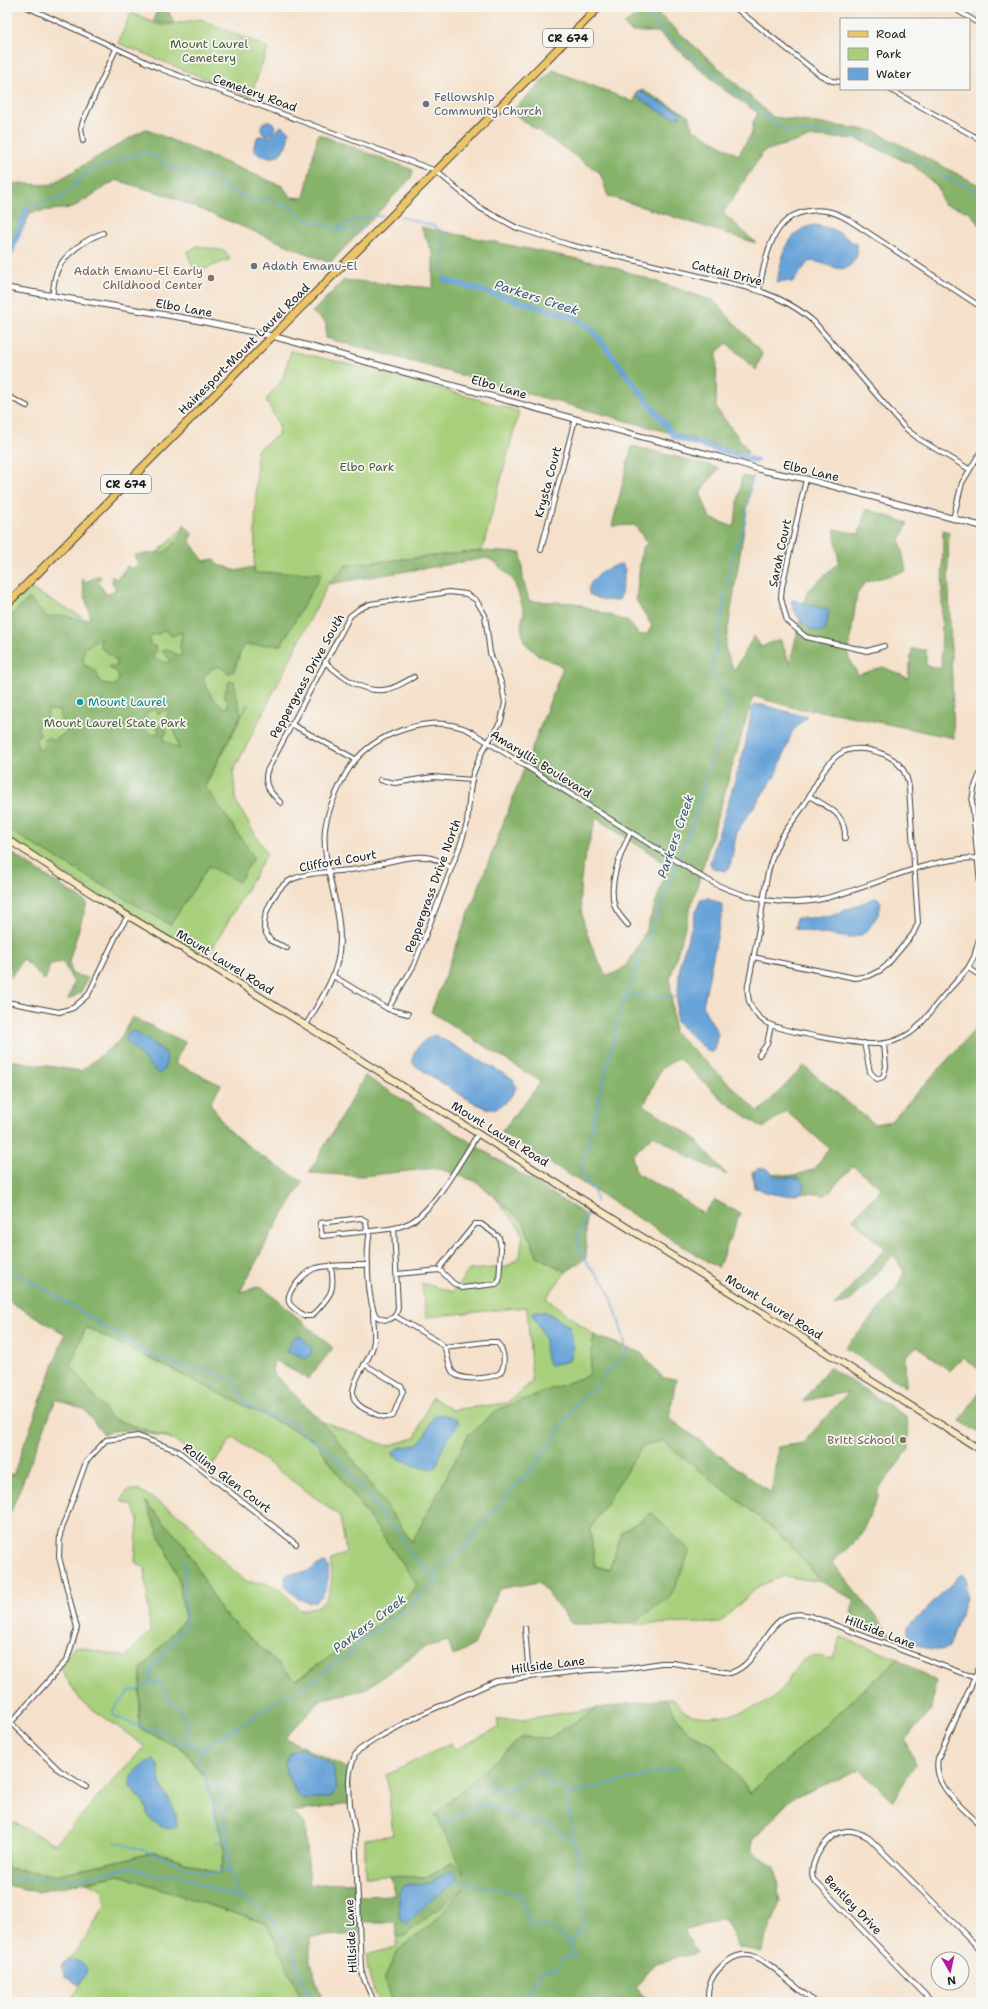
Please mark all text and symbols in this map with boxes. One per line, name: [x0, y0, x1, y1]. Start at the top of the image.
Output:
legend: [840, 18, 970, 90]
text: Road: [876, 26, 907, 42]
road number: CR 674: [543, 29, 593, 47]
park label: Mount Laurel Cemetery: [170, 36, 248, 66]
text: Park: [876, 46, 902, 62]
text: Water: [876, 66, 912, 82]
street label: Cemetery Road: [211, 70, 300, 116]
place label: Fellowship Community Church: [434, 89, 542, 119]
marker: Fellowship Community Church: [421, 99, 431, 109]
street label: Cattail Drive: [690, 256, 764, 290]
place label: Adath Emanu-El: [262, 258, 358, 274]
marker: Adath Emanu-El: [249, 261, 259, 271]
place label: Adath Emanu-El Early Childhood Center: [73, 263, 203, 293]
marker: Adath Emanu-El Early Childhood Center: [206, 273, 216, 283]
water label: Parkers Creek: [493, 276, 582, 319]
street label: Hainesport-Mount Laurel Road: [175, 280, 313, 418]
street label: Elbo Lane: [154, 295, 214, 321]
street label: Elbo Lane: [469, 371, 529, 403]
street label: Krysta Court: [531, 445, 565, 519]
street label: Elbo Lane: [781, 457, 841, 485]
park label: Elbo Park: [339, 459, 395, 475]
road number: CR 674: [101, 475, 151, 493]
street label: Sarah Court: [765, 517, 795, 589]
street label: Peppergrass Drive South: [266, 611, 348, 741]
place label: Mount Laurel: [88, 694, 166, 710]
marker: Mount Laurel: [75, 697, 85, 707]
park label: Mount Laurel State Park: [44, 715, 186, 731]
street label: Amaryllis Boulevard: [487, 726, 595, 802]
water label: Parkers Creek: [653, 791, 698, 880]
street label: Peppergrass Drive North: [401, 817, 465, 955]
street label: Clifford Court: [298, 846, 378, 876]
street label: Mount Laurel Road: [173, 925, 277, 999]
street label: Mount Laurel Road: [448, 1097, 552, 1171]
street label: Mount Laurel Road: [722, 1270, 826, 1344]
place label: Britt School: [827, 1432, 895, 1448]
marker: Britt School: [898, 1435, 908, 1445]
street label: Rolling Glen Court: [180, 1440, 274, 1516]
water label: Parkers Creek: [329, 1590, 410, 1657]
street label: Hillside Lane: [842, 1611, 918, 1653]
street label: Hillside Lane: [510, 1652, 586, 1677]
street label: Bentley Drive: [821, 1872, 886, 1938]
street label: Hillside Lane: [341, 1898, 361, 1974]
north arrow: [930, 1951, 970, 1991]
text: N: [946, 1972, 957, 1989]

